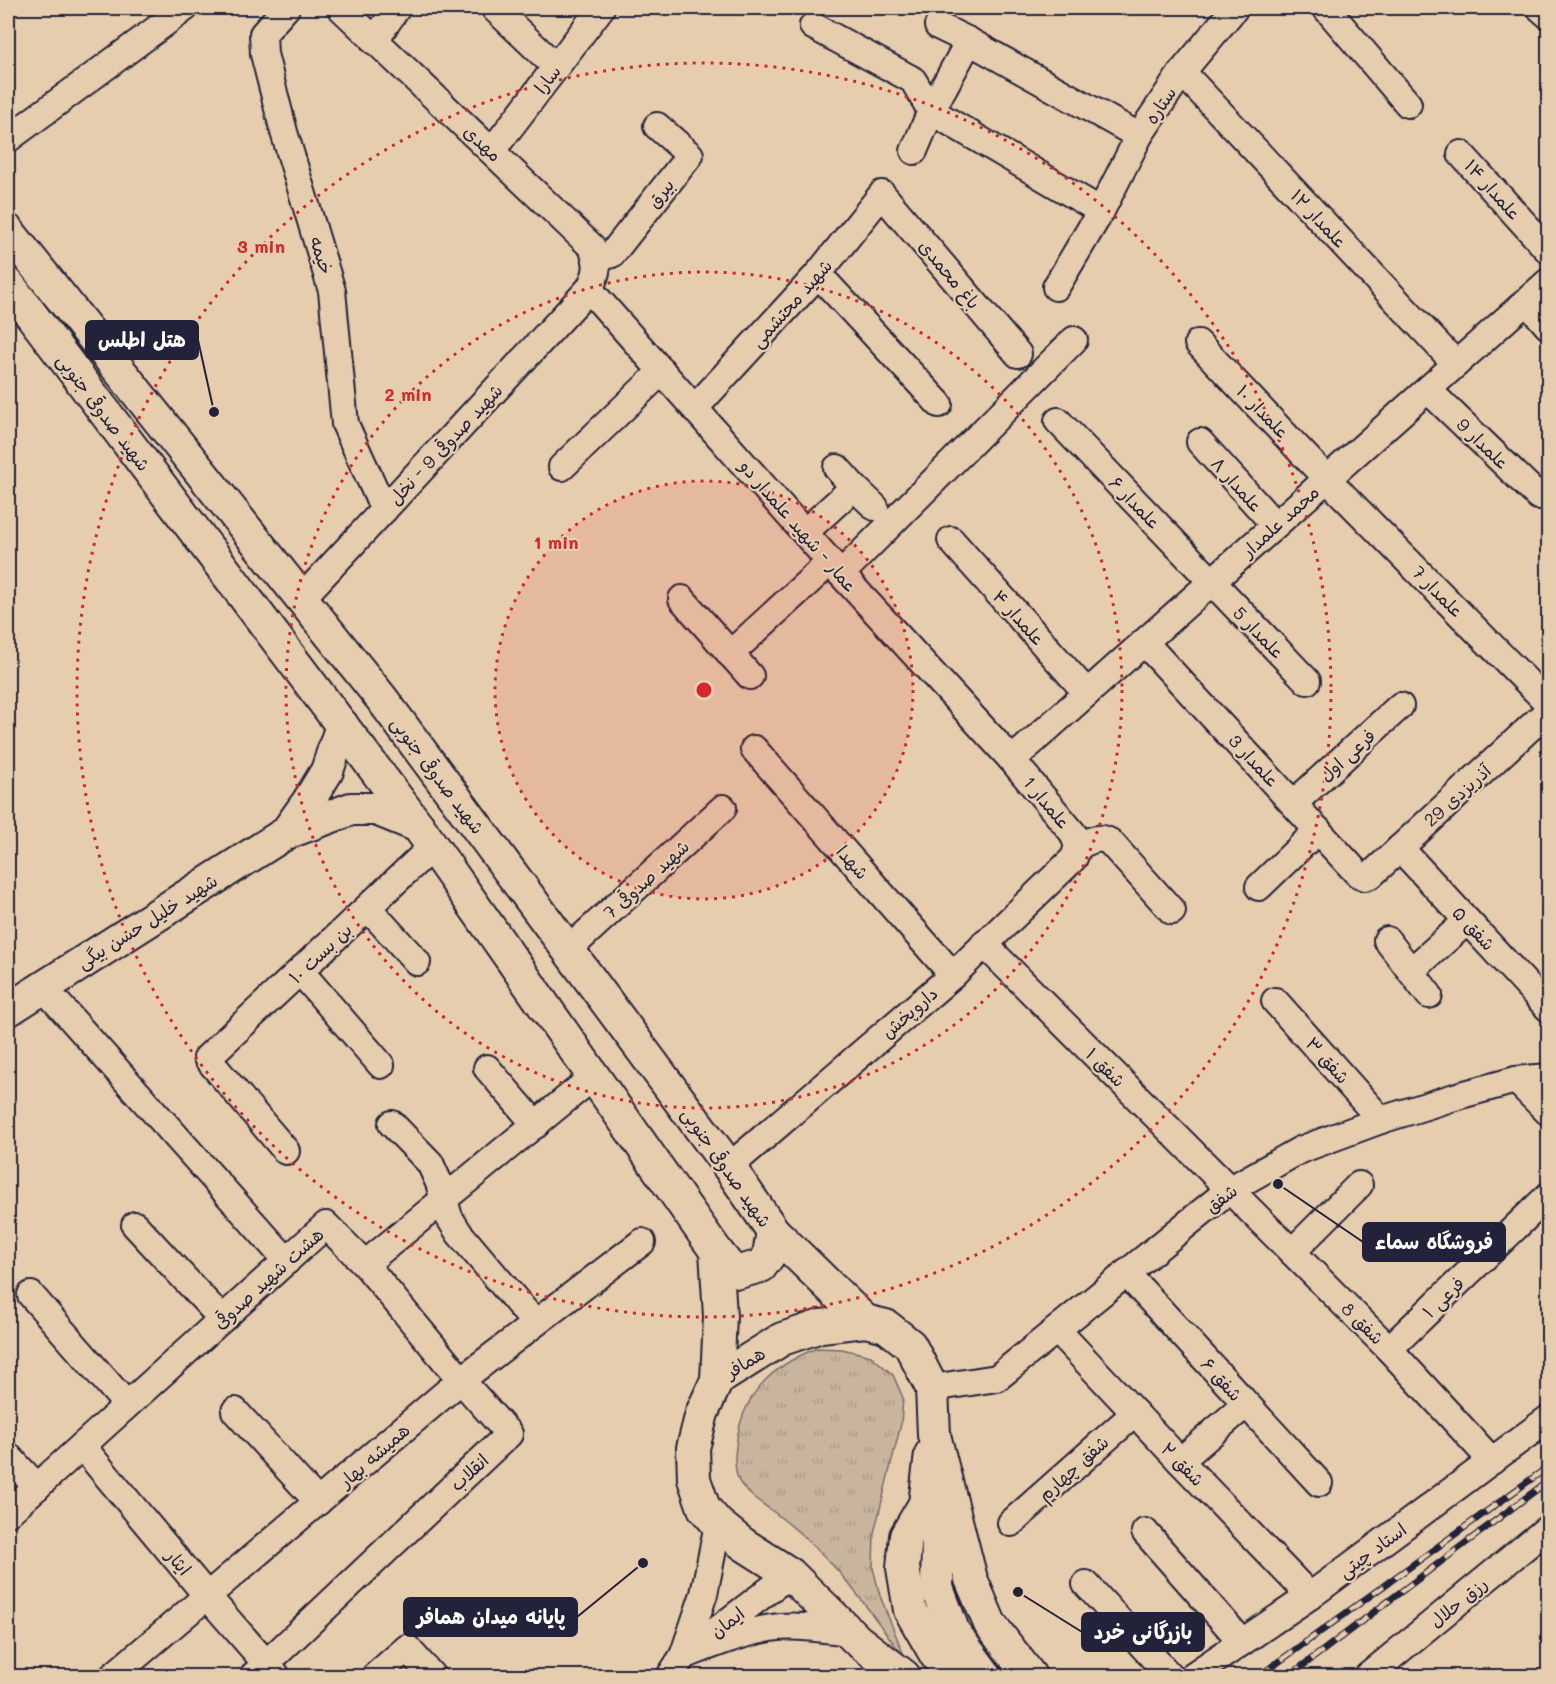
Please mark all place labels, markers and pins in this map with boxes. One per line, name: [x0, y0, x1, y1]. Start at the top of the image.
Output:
callout: هتل اطلس: [86, 321, 198, 359]
centre of rings: [694, 680, 714, 700]
callout: فروشگاه سماء: [1363, 1223, 1505, 1261]
callout: پایانه میدان همافر: [404, 1598, 577, 1636]
callout: بازرگانی خرد: [1082, 1613, 1204, 1651]

